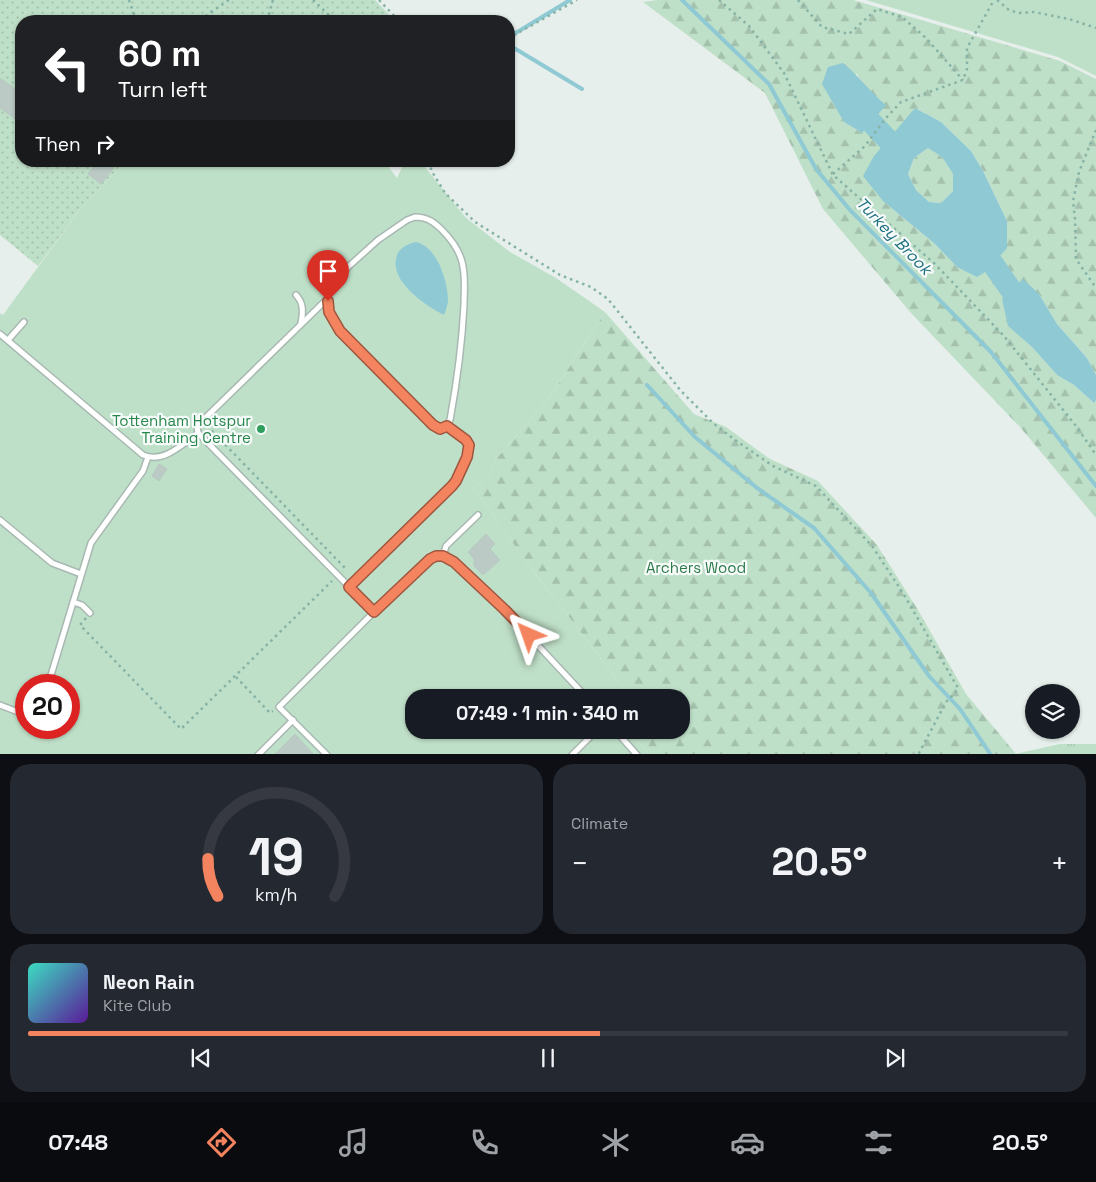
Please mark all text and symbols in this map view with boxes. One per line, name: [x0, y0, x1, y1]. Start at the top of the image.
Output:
text: 60 m: [118, 32, 201, 76]
icon: left: [35, 35, 100, 100]
text: Turn left: [118, 75, 208, 103]
icon: right: [91, 130, 119, 158]
text: Then: [35, 132, 81, 157]
water label: Turkey Brook: [852, 193, 938, 281]
pin: [307, 250, 349, 301]
icon: arrive: [314, 257, 342, 285]
place label: Tottenham Hotspur Training Centre: [112, 411, 251, 447]
marker: Tottenham Hotspur Training Centre: [255, 423, 267, 435]
park label: Archers Wood: [646, 558, 746, 577]
position arrow: [502, 608, 554, 660]
speed limit sign: 20: [15, 674, 80, 739]
map controls: [1025, 684, 1080, 739]
button: layers: [1025, 684, 1080, 739]
text: 07:49 · 1 min · 340 m: [456, 701, 639, 726]
text: Climate: [571, 813, 628, 834]
text: 19: [249, 824, 304, 890]
text: 20.5°: [772, 838, 867, 886]
text: −: [571, 845, 588, 881]
text: +: [1051, 845, 1068, 881]
text: km/h: [255, 883, 298, 906]
text: Neon Rain: [103, 970, 195, 995]
text: Kite Club: [103, 995, 172, 1016]
icon: previous: [187, 1044, 215, 1072]
icon: pause: [534, 1044, 562, 1072]
icon: next: [881, 1044, 909, 1072]
icon: directions: [204, 1125, 239, 1160]
icon: music: [336, 1125, 371, 1160]
icon: phone: [467, 1125, 502, 1160]
icon: climate: [598, 1125, 633, 1160]
icon: car: [730, 1125, 765, 1160]
icon: filters: [861, 1125, 896, 1160]
text: 07:48: [48, 1128, 108, 1156]
text: 20.5°: [992, 1128, 1048, 1156]

